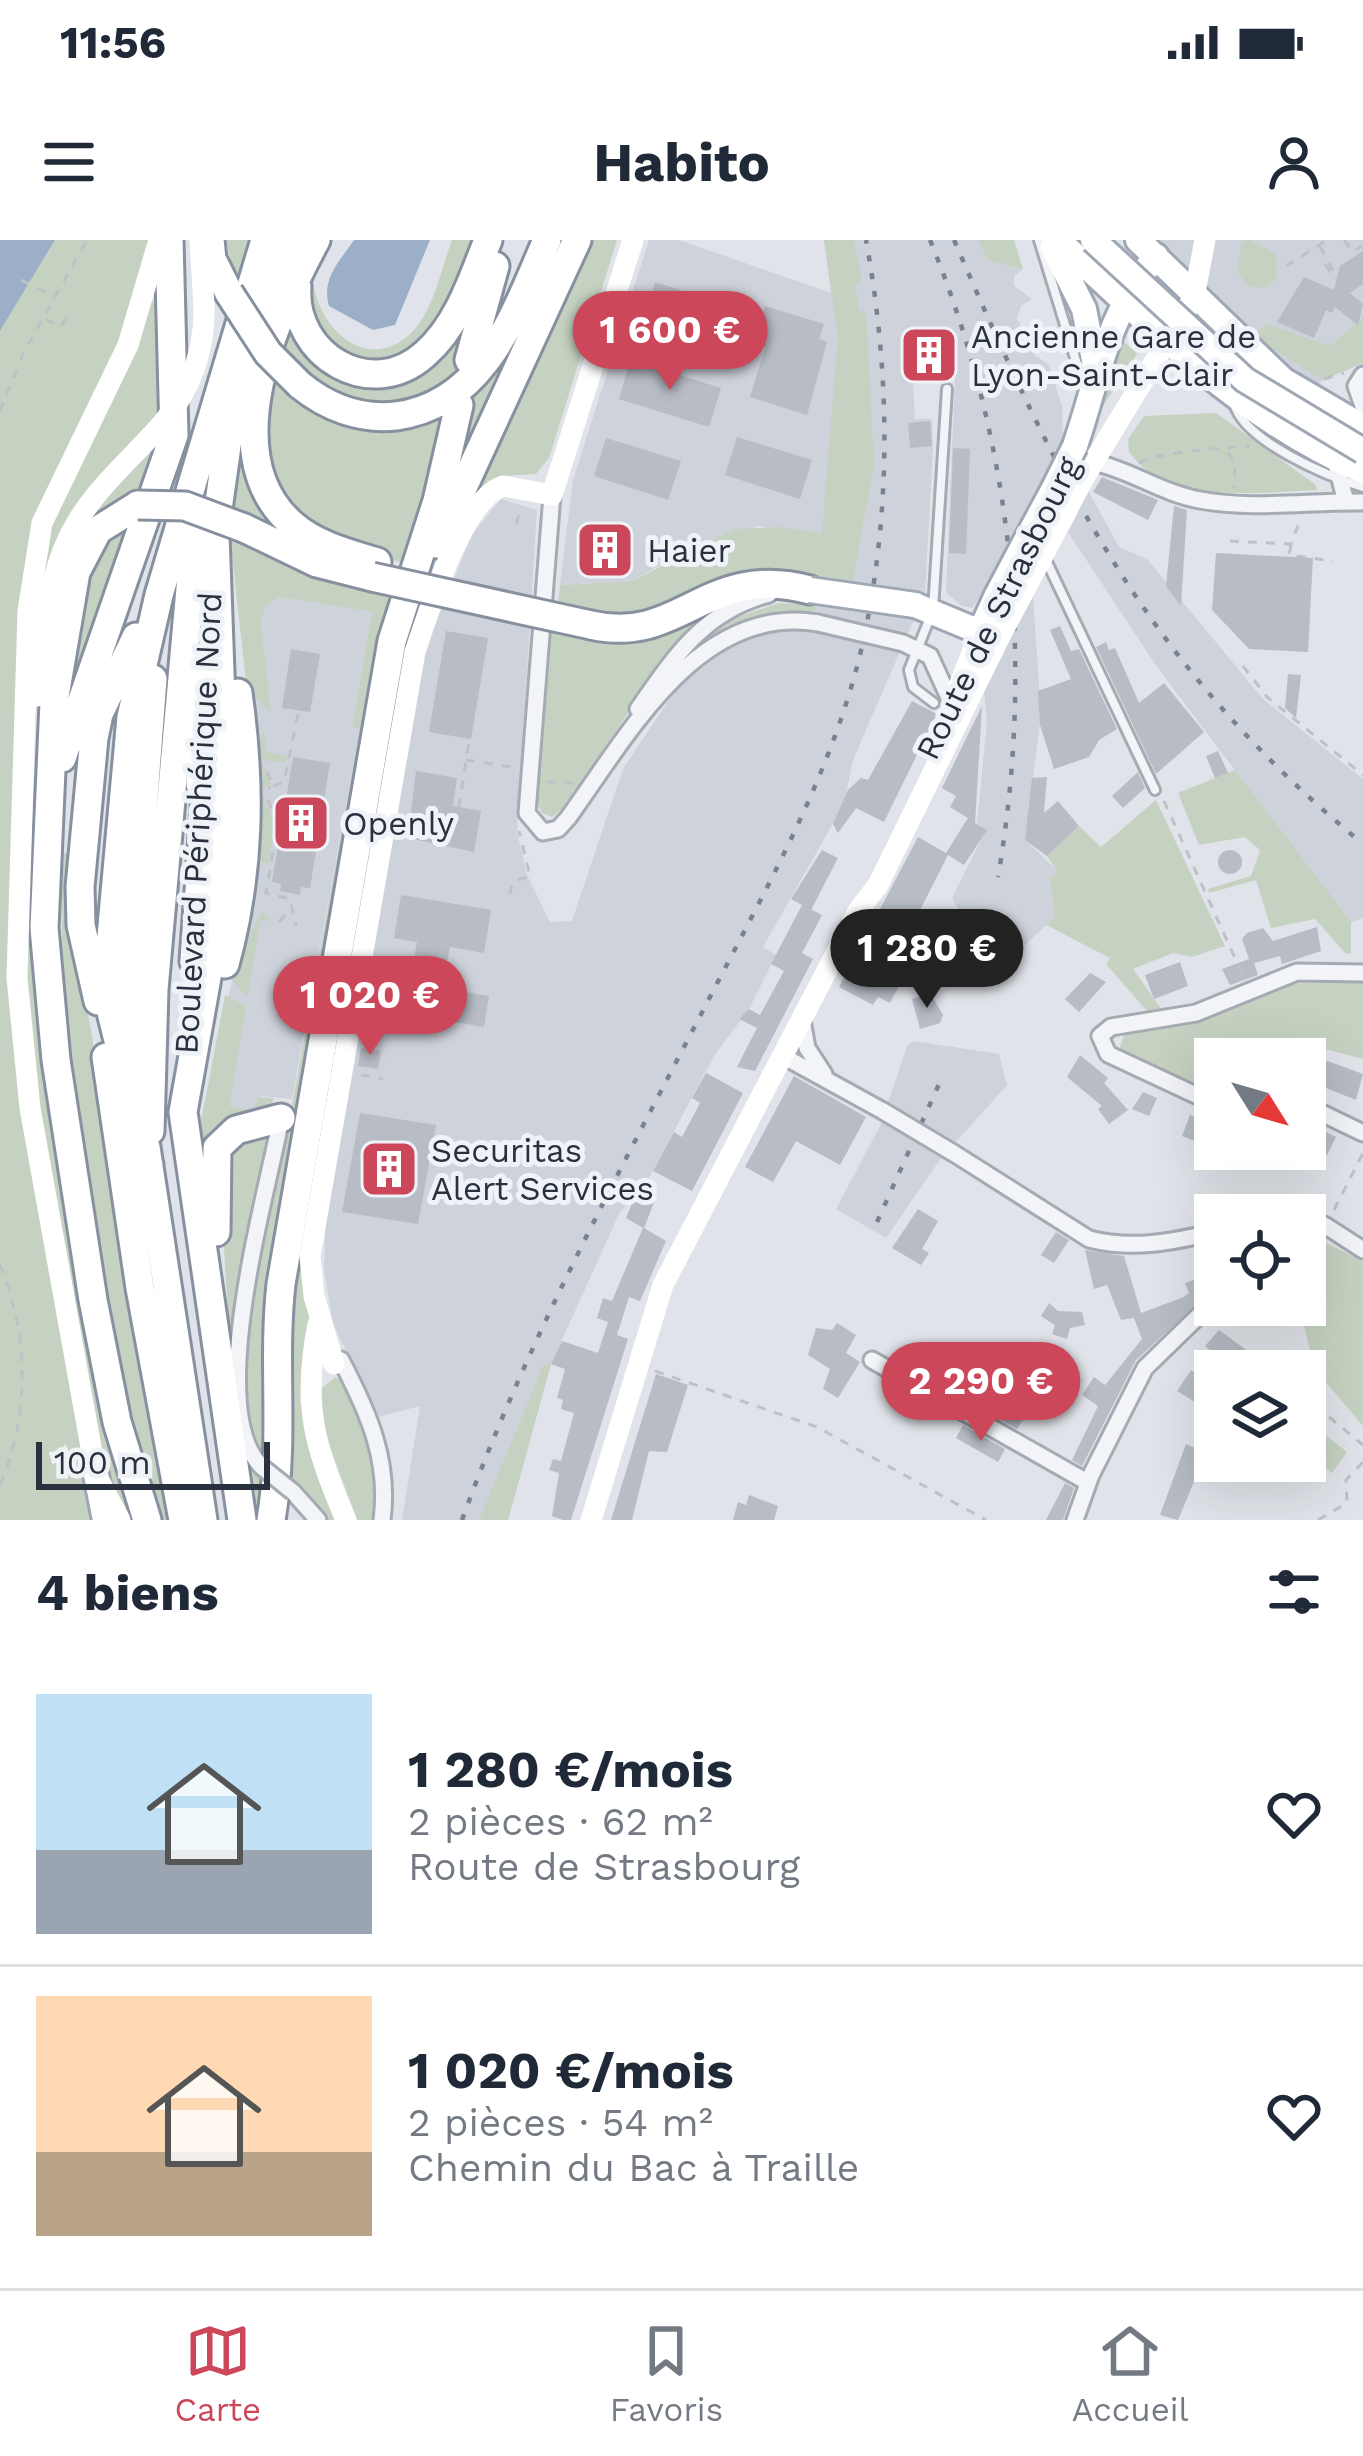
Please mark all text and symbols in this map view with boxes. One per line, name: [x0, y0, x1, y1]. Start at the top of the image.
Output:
text: 11:56: [60, 16, 166, 69]
icon: menu: [36, 129, 102, 195]
icon: person: [1261, 129, 1327, 195]
text: Habito: [593, 131, 770, 194]
pin: 1 600 €: [559, 291, 781, 393]
text: 1 600 €: [600, 307, 740, 352]
place label: Ancienne Gare de Lyon-Saint-Clair: [971, 317, 1256, 394]
building icon: Ancienne Gare de Lyon-Saint-Clair: [898, 324, 960, 386]
street label: Route de Strasbourg: [908, 450, 1088, 766]
building icon: Haier: [574, 519, 636, 581]
place label: Haier: [647, 531, 731, 570]
street label: Boulevard Périphérique Nord: [166, 591, 230, 1055]
building icon: Openly: [270, 792, 332, 854]
place label: Openly: [343, 804, 454, 843]
pin: 1 280 €: [816, 909, 1038, 1011]
text: 1 280 €: [857, 925, 997, 970]
pin: 1 020 €: [259, 956, 481, 1058]
text: 1 020 €: [300, 972, 440, 1017]
north arrow: [1194, 1038, 1326, 1170]
map controls: [1194, 1038, 1326, 1482]
place label: Securitas Alert Services: [431, 1131, 654, 1208]
building icon: Securitas Alert Services: [358, 1138, 420, 1200]
button: locate: [1194, 1194, 1326, 1326]
pin: 2 290 €: [870, 1342, 1092, 1444]
button: layers: [1194, 1350, 1326, 1482]
text: 2 290 €: [908, 1358, 1054, 1403]
scale bar: [36, 1436, 270, 1489]
text: 100 m: [54, 1443, 151, 1482]
icon: filters: [1261, 1559, 1327, 1625]
text: 4 biens: [36, 1563, 219, 1622]
text: 1 280 €/mois: [408, 1740, 733, 1799]
icon: home: [132, 1742, 276, 1886]
icon: heart: [1261, 1781, 1327, 1847]
text: 2 pièces · 62 m²: [408, 1799, 713, 1844]
text: Route de Strasbourg: [408, 1844, 800, 1889]
text: 1 020 €/mois: [408, 2041, 734, 2100]
icon: home: [132, 2044, 276, 2188]
icon: heart: [1261, 2083, 1327, 2149]
text: 2 pièces · 54 m²: [408, 2100, 713, 2145]
text: Chemin du Bac à Traille: [408, 2145, 859, 2190]
tab: Carte: [174, 2318, 261, 2429]
tab: Favoris: [610, 2318, 723, 2429]
tab: Accueil: [1072, 2318, 1189, 2429]

